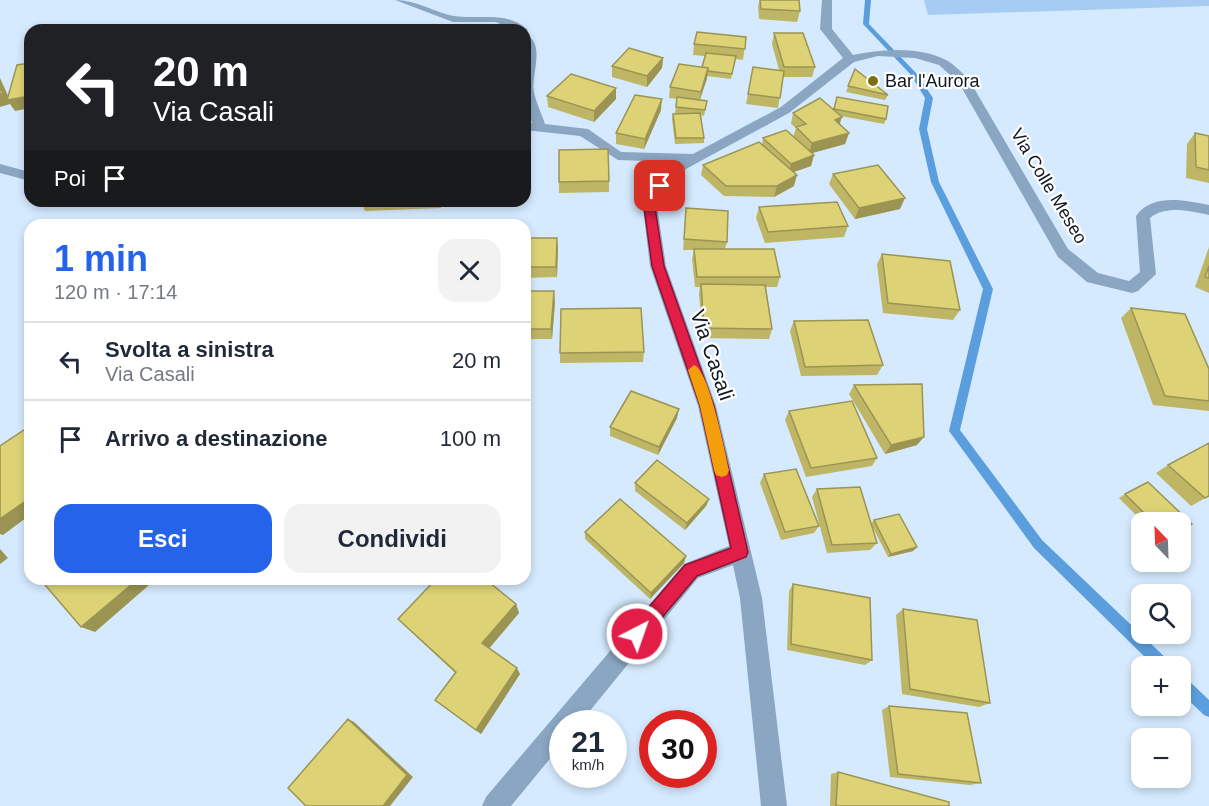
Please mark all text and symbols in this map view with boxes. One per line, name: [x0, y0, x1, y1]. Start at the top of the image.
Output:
icon: left: [54, 48, 132, 126]
text: 20 m: [153, 48, 249, 95]
place label: Bar l'Aurora: [885, 71, 980, 91]
marker: Bar l'Aurora: [866, 74, 880, 88]
text: Via Casali: [153, 97, 274, 127]
street label: Via Colle Meseo: [1007, 125, 1091, 247]
pin: [634, 160, 685, 211]
icon: arrive: [98, 162, 131, 195]
text: Poi: [54, 166, 86, 191]
icon: arrive: [643, 169, 676, 202]
text: 1 min: [54, 238, 148, 279]
button: close: [438, 239, 501, 302]
text: 120 m · 17:14: [54, 281, 177, 303]
street label: Via Casali: [686, 307, 739, 403]
text: Svolta a sinistra: [105, 337, 274, 362]
icon: left: [54, 345, 87, 378]
text: 20 m: [452, 348, 501, 373]
text: Via Casali: [105, 363, 195, 385]
icon: arrive: [54, 423, 87, 456]
text: Arrivo a destinazione: [105, 426, 328, 451]
text: 100 m: [440, 426, 501, 451]
button: Esci: [54, 504, 272, 573]
button: Condividi: [284, 504, 501, 573]
north arrow: [1131, 512, 1191, 572]
map controls: [1131, 512, 1191, 788]
button: search: [1131, 584, 1191, 644]
position arrow: [605, 602, 669, 666]
button: +: [1131, 656, 1191, 716]
speed limit sign: 30: [639, 710, 717, 788]
text: 21: [571, 725, 605, 758]
button: −: [1131, 728, 1191, 788]
text: km/h: [572, 756, 604, 773]

